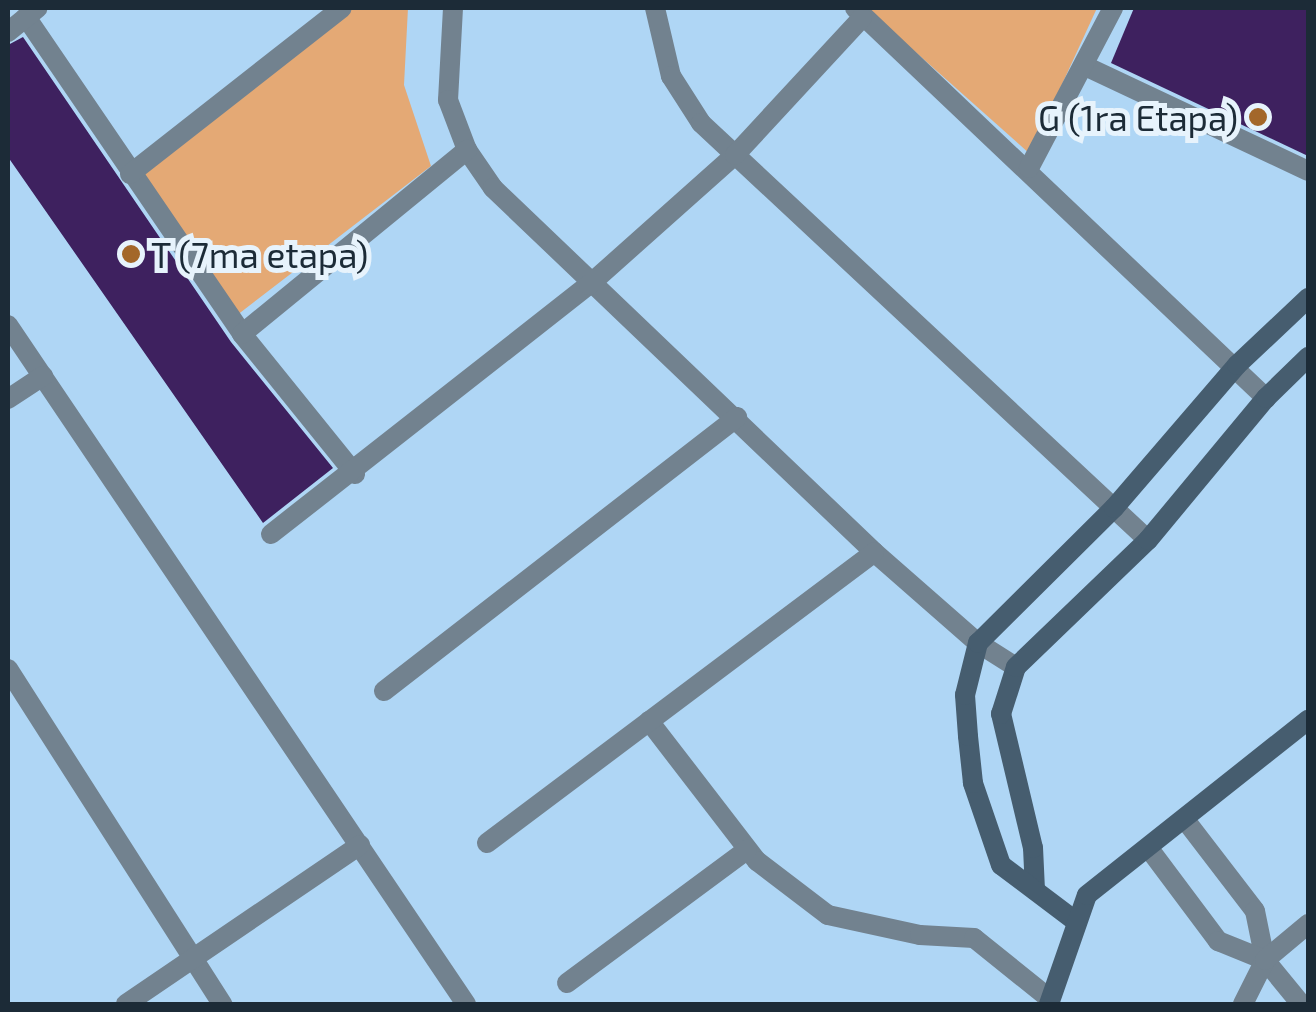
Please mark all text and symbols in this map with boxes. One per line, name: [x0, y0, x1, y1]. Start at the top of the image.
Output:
place label: G (1ra Etapa): [1038, 96, 1238, 138]
marker: G (1ra Etapa): [1247, 106, 1269, 128]
place label: T (7ma etapa): [151, 233, 369, 275]
marker: T (7ma etapa): [120, 243, 142, 265]

